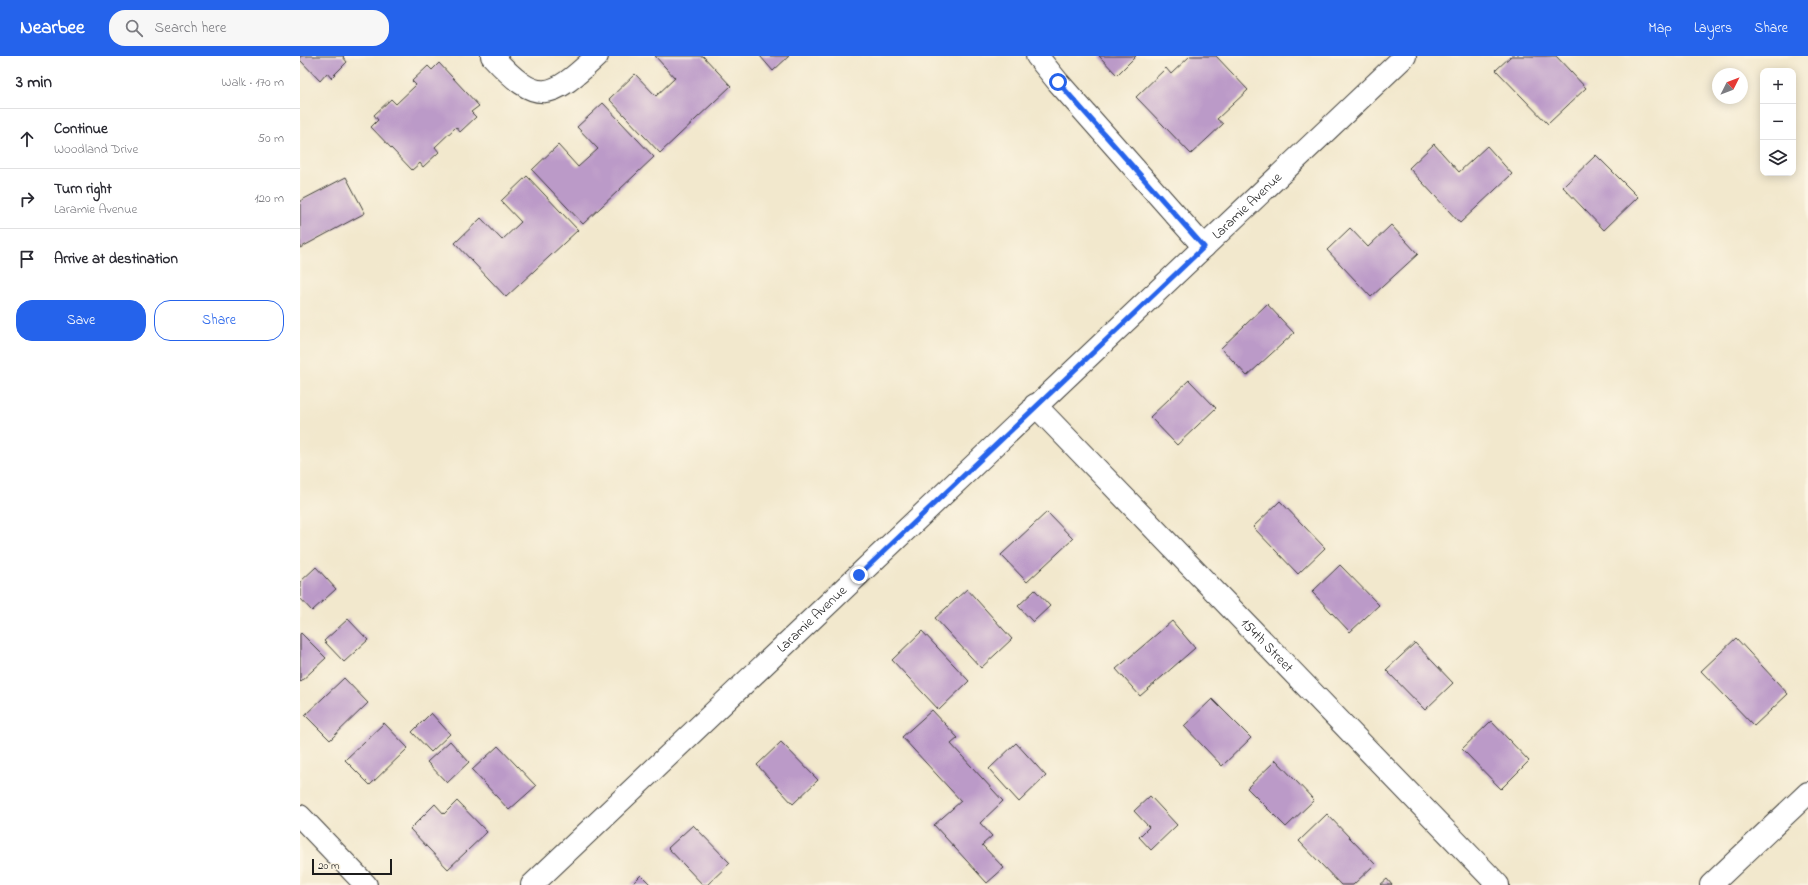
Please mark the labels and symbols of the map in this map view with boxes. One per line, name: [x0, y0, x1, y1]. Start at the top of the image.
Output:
north arrow: [1712, 68, 1748, 104]
route start: [1049, 73, 1067, 91]
street label: Laramie Avenue: [1207, 167, 1287, 245]
route end: [850, 566, 868, 584]
street label: Laramie Avenue: [772, 580, 852, 658]
street label: 154th Street: [1236, 613, 1298, 678]
scale bar: [312, 857, 392, 876]

